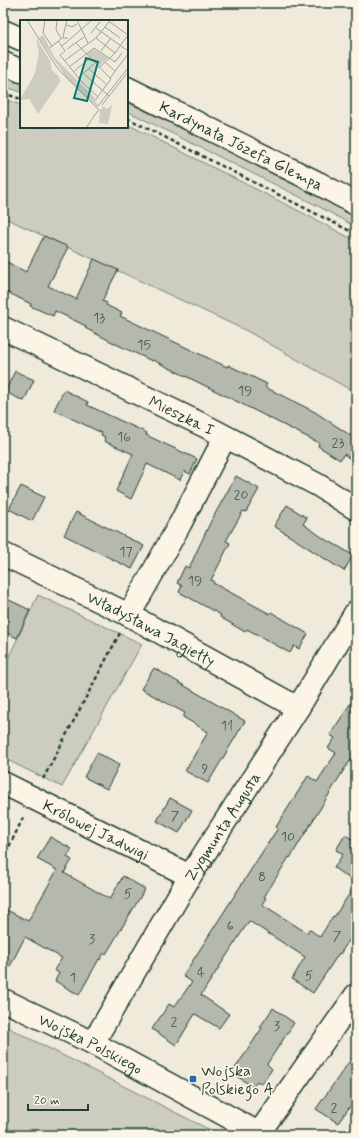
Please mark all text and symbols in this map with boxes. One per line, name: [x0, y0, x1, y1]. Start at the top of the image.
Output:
inset map: [20, 20, 128, 128]
street label: Kardynała Józefa Glempa: [155, 97, 327, 196]
house number: 13: [93, 309, 105, 327]
house number: 15: [137, 336, 151, 354]
house number: 19: [238, 382, 252, 400]
street label: Mieszka I: [145, 391, 218, 441]
house number: 16: [117, 428, 131, 446]
house number: 23: [332, 434, 344, 452]
house number: 20: [234, 486, 248, 504]
house number: 17: [119, 543, 133, 561]
house number: 19: [188, 572, 202, 590]
street label: Władysława Jagiełły: [83, 587, 218, 672]
house number: 11: [221, 717, 233, 735]
house number: 9: [202, 760, 209, 778]
street label: Zygmunta Augusta: [180, 769, 266, 886]
street label: Królowej Jadwigi: [39, 795, 152, 866]
house number: 7: [171, 807, 180, 825]
house number: 10: [281, 828, 295, 846]
house number: 8: [258, 868, 266, 886]
house number: 5: [124, 885, 132, 903]
house number: 6: [226, 917, 234, 935]
house number: 7: [333, 927, 342, 945]
house number: 3: [89, 930, 95, 948]
house number: 4: [197, 964, 205, 982]
house number: 5: [305, 967, 313, 985]
house number: 1: [70, 969, 76, 987]
street label: Wojska Polskiego: [35, 1010, 146, 1080]
house number: 2: [171, 1013, 178, 1031]
house number: 3: [274, 1017, 280, 1035]
place label: Wojska Polskiego A: [201, 1061, 274, 1101]
marker: Wojska Polskiego A: [188, 1074, 198, 1084]
scale bar: [28, 1086, 88, 1112]
text: 20 m: [34, 1093, 60, 1109]
house number: 2: [331, 1099, 338, 1117]

